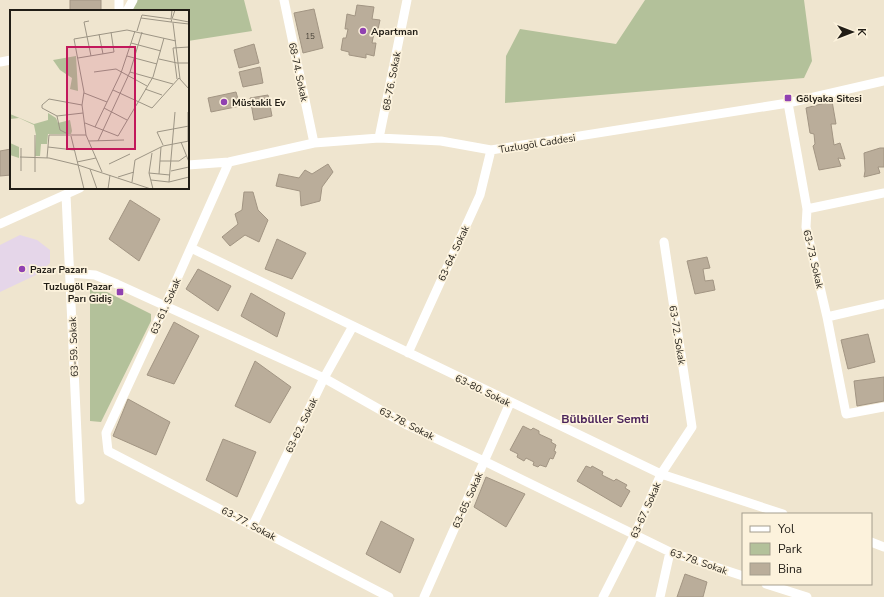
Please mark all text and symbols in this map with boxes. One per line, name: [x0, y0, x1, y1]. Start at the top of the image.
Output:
inset map: [10, 10, 189, 189]
north arrow: [832, 12, 872, 52]
place label: Apartman: [371, 25, 418, 39]
marker: Apartman: [358, 26, 368, 36]
text: K: [854, 28, 869, 36]
house number: 15: [305, 31, 315, 42]
street label: 68-74. Sokak: [285, 41, 311, 104]
street label: 68-76. Sokak: [379, 49, 405, 112]
place label: Gölyaka Sitesi: [796, 92, 862, 106]
marker: Gölyaka Sitesi: [783, 93, 793, 103]
place label: Müstakil Ev: [232, 96, 286, 110]
marker: Müstakil Ev: [219, 97, 229, 107]
street label: Tuzlugöl Caddesi: [498, 131, 576, 157]
street label: 63-64. Sokak: [435, 222, 473, 284]
street label: 63-73. Sokak: [799, 228, 827, 291]
place label: Pazar Pazarı: [30, 263, 87, 277]
marker: Pazar Pazarı: [17, 264, 27, 274]
street label: 63-61. Sokak: [147, 275, 185, 337]
place label: Tuzlugöl Pazar Parı Gidiş: [44, 280, 112, 306]
marker: Tuzlugöl Pazar Parı Gidiş: [115, 287, 125, 297]
street label: 63-72. Sokak: [665, 304, 689, 367]
street label: 63-59. Sokak: [66, 316, 82, 377]
street label: 63-80. Sokak: [453, 371, 514, 411]
street label: 63-62. Sokak: [282, 394, 322, 455]
street label: 63-78. Sokak: [377, 404, 437, 444]
district label: Bülbüller Semti: [561, 411, 649, 427]
street label: 63-65. Sokak: [449, 469, 487, 531]
street label: 63-67. Sokak: [627, 479, 665, 541]
street label: 63-77. Sokak: [219, 504, 279, 545]
legend: [742, 513, 872, 585]
text: Yol: [777, 521, 795, 537]
text: Park: [778, 541, 803, 557]
street label: 63-78. Sokak: [668, 546, 730, 579]
text: Bina: [778, 561, 802, 577]

